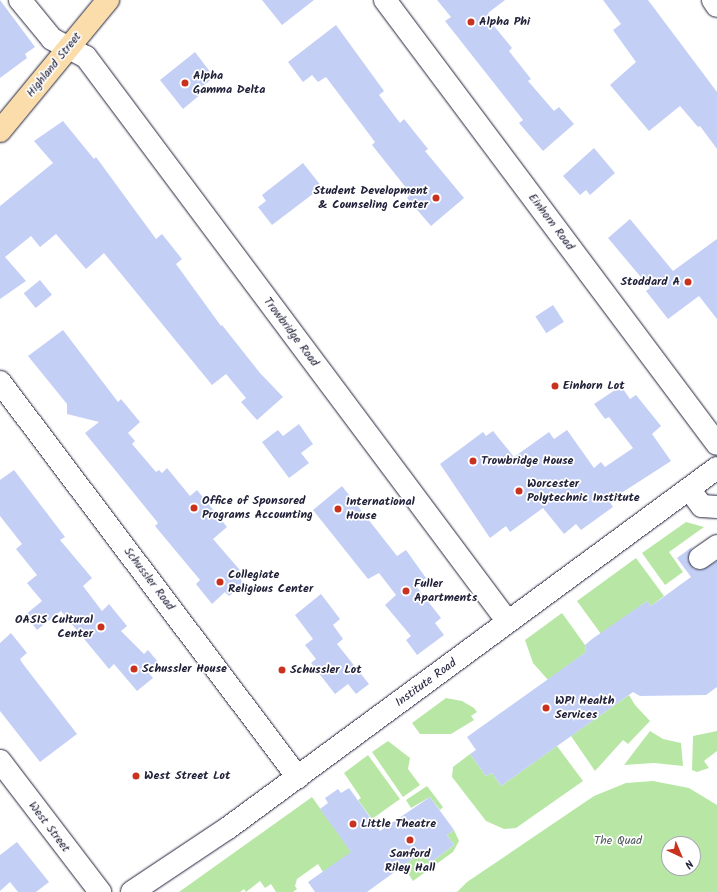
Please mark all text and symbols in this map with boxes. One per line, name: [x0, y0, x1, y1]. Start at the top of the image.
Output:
place label: Alpha Phi: [479, 15, 530, 29]
marker: Alpha Phi: [466, 17, 476, 27]
street label: Highland Street: [23, 30, 85, 100]
place label: Alpha Gamma Delta: [193, 69, 265, 97]
marker: Alpha Gamma Delta: [180, 78, 190, 88]
place label: Student Development & Counseling Center: [313, 184, 428, 212]
street label: Einhorn Road: [525, 191, 577, 253]
marker: Student Development & Counseling Center: [431, 193, 441, 203]
place label: Stoddard A: [620, 275, 680, 289]
marker: Stoddard A: [683, 277, 693, 287]
street label: Trowbridge Road: [260, 295, 322, 369]
place label: Einhorn Lot: [563, 379, 625, 393]
marker: Einhorn Lot: [550, 381, 560, 391]
place label: Trowbridge House: [481, 454, 573, 468]
marker: Trowbridge House: [468, 456, 478, 466]
place label: Worcester Polytechnic Institute: [527, 477, 640, 505]
marker: Worcester Polytechnic Institute: [514, 486, 524, 496]
place label: Office of Sponsored Programs Accounting: [202, 494, 313, 522]
place label: International House: [346, 495, 415, 523]
marker: Office of Sponsored Programs Accounting: [189, 503, 199, 513]
marker: International House: [333, 504, 343, 514]
street label: Schussler Road: [121, 545, 177, 613]
place label: Collegiate Religious Center: [228, 568, 313, 596]
marker: Collegiate Religious Center: [215, 577, 225, 587]
place label: Fuller Apartments: [414, 577, 477, 605]
marker: Fuller Apartments: [401, 586, 411, 596]
place label: OASIS Cultural Center: [15, 613, 93, 641]
marker: OASIS Cultural Center: [96, 622, 106, 632]
street label: Institute Road: [393, 656, 459, 710]
place label: Schussler House: [142, 662, 227, 676]
place label: Schussler Lot: [290, 663, 362, 677]
marker: Schussler House: [129, 664, 139, 674]
marker: Schussler Lot: [277, 665, 287, 675]
place label: WPI Health Services: [555, 694, 614, 722]
marker: WPI Health Services: [540, 702, 552, 714]
place label: West Street Lot: [144, 769, 230, 783]
marker: West Street Lot: [131, 771, 141, 781]
street label: West Street: [25, 799, 73, 855]
place label: Little Theatre: [361, 817, 436, 831]
marker: Little Theatre: [348, 819, 358, 829]
park label: The Quad: [594, 834, 642, 848]
marker: Sanford Riley Hall: [405, 835, 415, 845]
north arrow: [661, 836, 701, 876]
place label: Sanford Riley Hall: [385, 847, 435, 875]
text: N: [680, 855, 697, 873]

